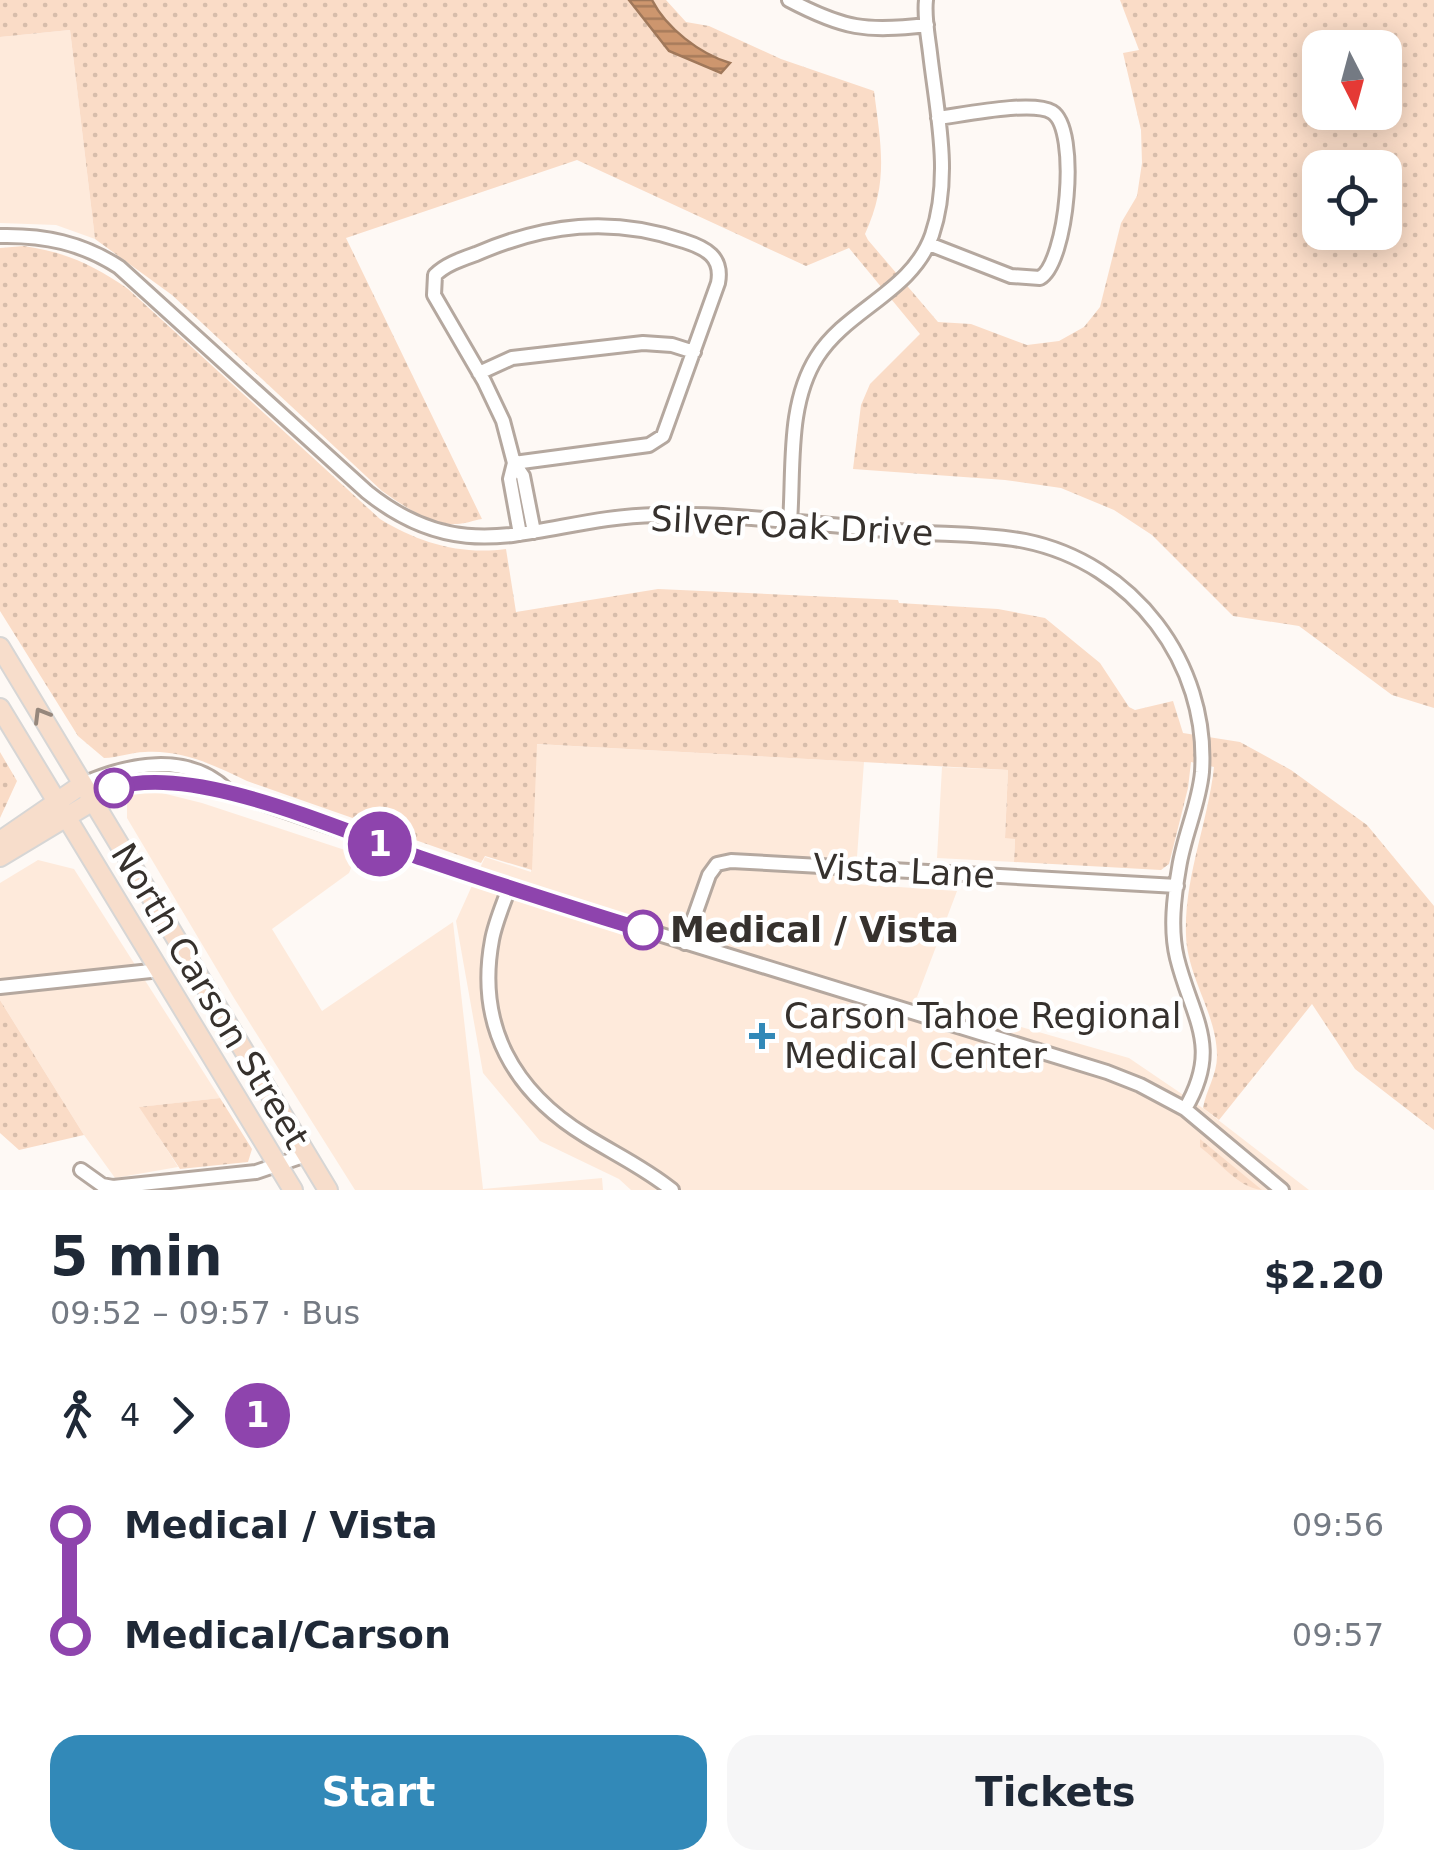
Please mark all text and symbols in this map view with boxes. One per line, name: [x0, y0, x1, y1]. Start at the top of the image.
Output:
north arrow: [1302, 30, 1402, 130]
map controls: [1302, 30, 1402, 250]
button: locate: [1302, 150, 1402, 250]
street label: Silver Oak Drive: [650, 499, 934, 553]
one-way arrow: [34, 708, 53, 726]
unlabelled marker: [95, 769, 133, 807]
line badge: 1: [348, 812, 412, 876]
text: 1: [368, 824, 392, 864]
street label: North Carson Street: [103, 836, 317, 1156]
street label: Vista Lane: [812, 846, 996, 896]
place label: Medical / Vista: [670, 910, 959, 950]
marker: Medical / Vista: [624, 911, 662, 949]
place label: Carson Tahoe Regional Medical Center: [784, 996, 1182, 1076]
marker: Carson Tahoe Regional Medical Center: [749, 1023, 775, 1049]
text: 5 min: [50, 1224, 223, 1288]
text: $2.20: [1264, 1253, 1384, 1297]
text: 09:52 – 09:57 · Bus: [50, 1294, 360, 1332]
icon: walk: [50, 1388, 105, 1443]
icon: forward: [155, 1388, 210, 1443]
text: 1: [245, 1395, 270, 1435]
text: 4: [120, 1396, 140, 1434]
text: Medical / Vista: [124, 1503, 438, 1547]
text: 09:56: [1292, 1506, 1384, 1544]
text: Medical/Carson: [124, 1613, 451, 1657]
text: 09:57: [1292, 1616, 1384, 1654]
button: Start: [50, 1735, 707, 1850]
button: Tickets: [727, 1735, 1384, 1850]

